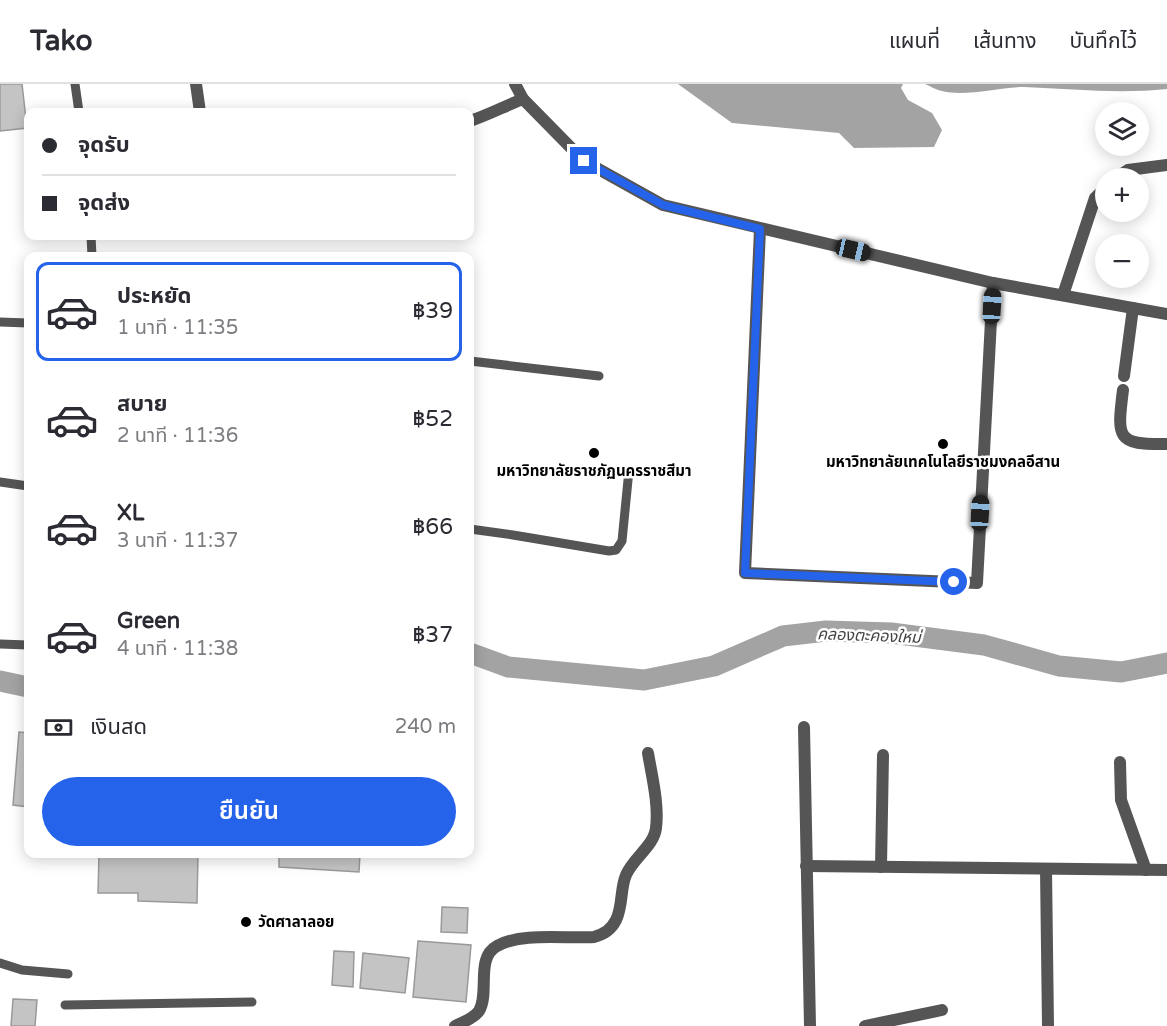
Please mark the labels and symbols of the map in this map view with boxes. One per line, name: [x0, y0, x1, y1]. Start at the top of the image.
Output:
route end: [570, 147, 597, 174]
car: [833, 237, 873, 263]
car: [982, 288, 1002, 324]
marker: มหาวิทยาลัยเทคโนโลยีราชมงคลอีสาน: [936, 437, 950, 451]
marker: มหาวิทยาลัยราชภัฏนครราชสีมา: [587, 446, 601, 460]
place label: มหาวิทยาลัยเทคโนโลยีราชมงคลอีสาน: [826, 453, 1060, 471]
place label: มหาวิทยาลัยราชภัฏนครราชสีมา: [496, 462, 692, 480]
car: [970, 495, 990, 531]
route start: [940, 568, 967, 595]
water label: คลองตะคองใหม่: [817, 624, 923, 648]
place label: วัดศาลาลอย: [258, 913, 334, 931]
marker: วัดศาลาลอย: [239, 915, 253, 929]

